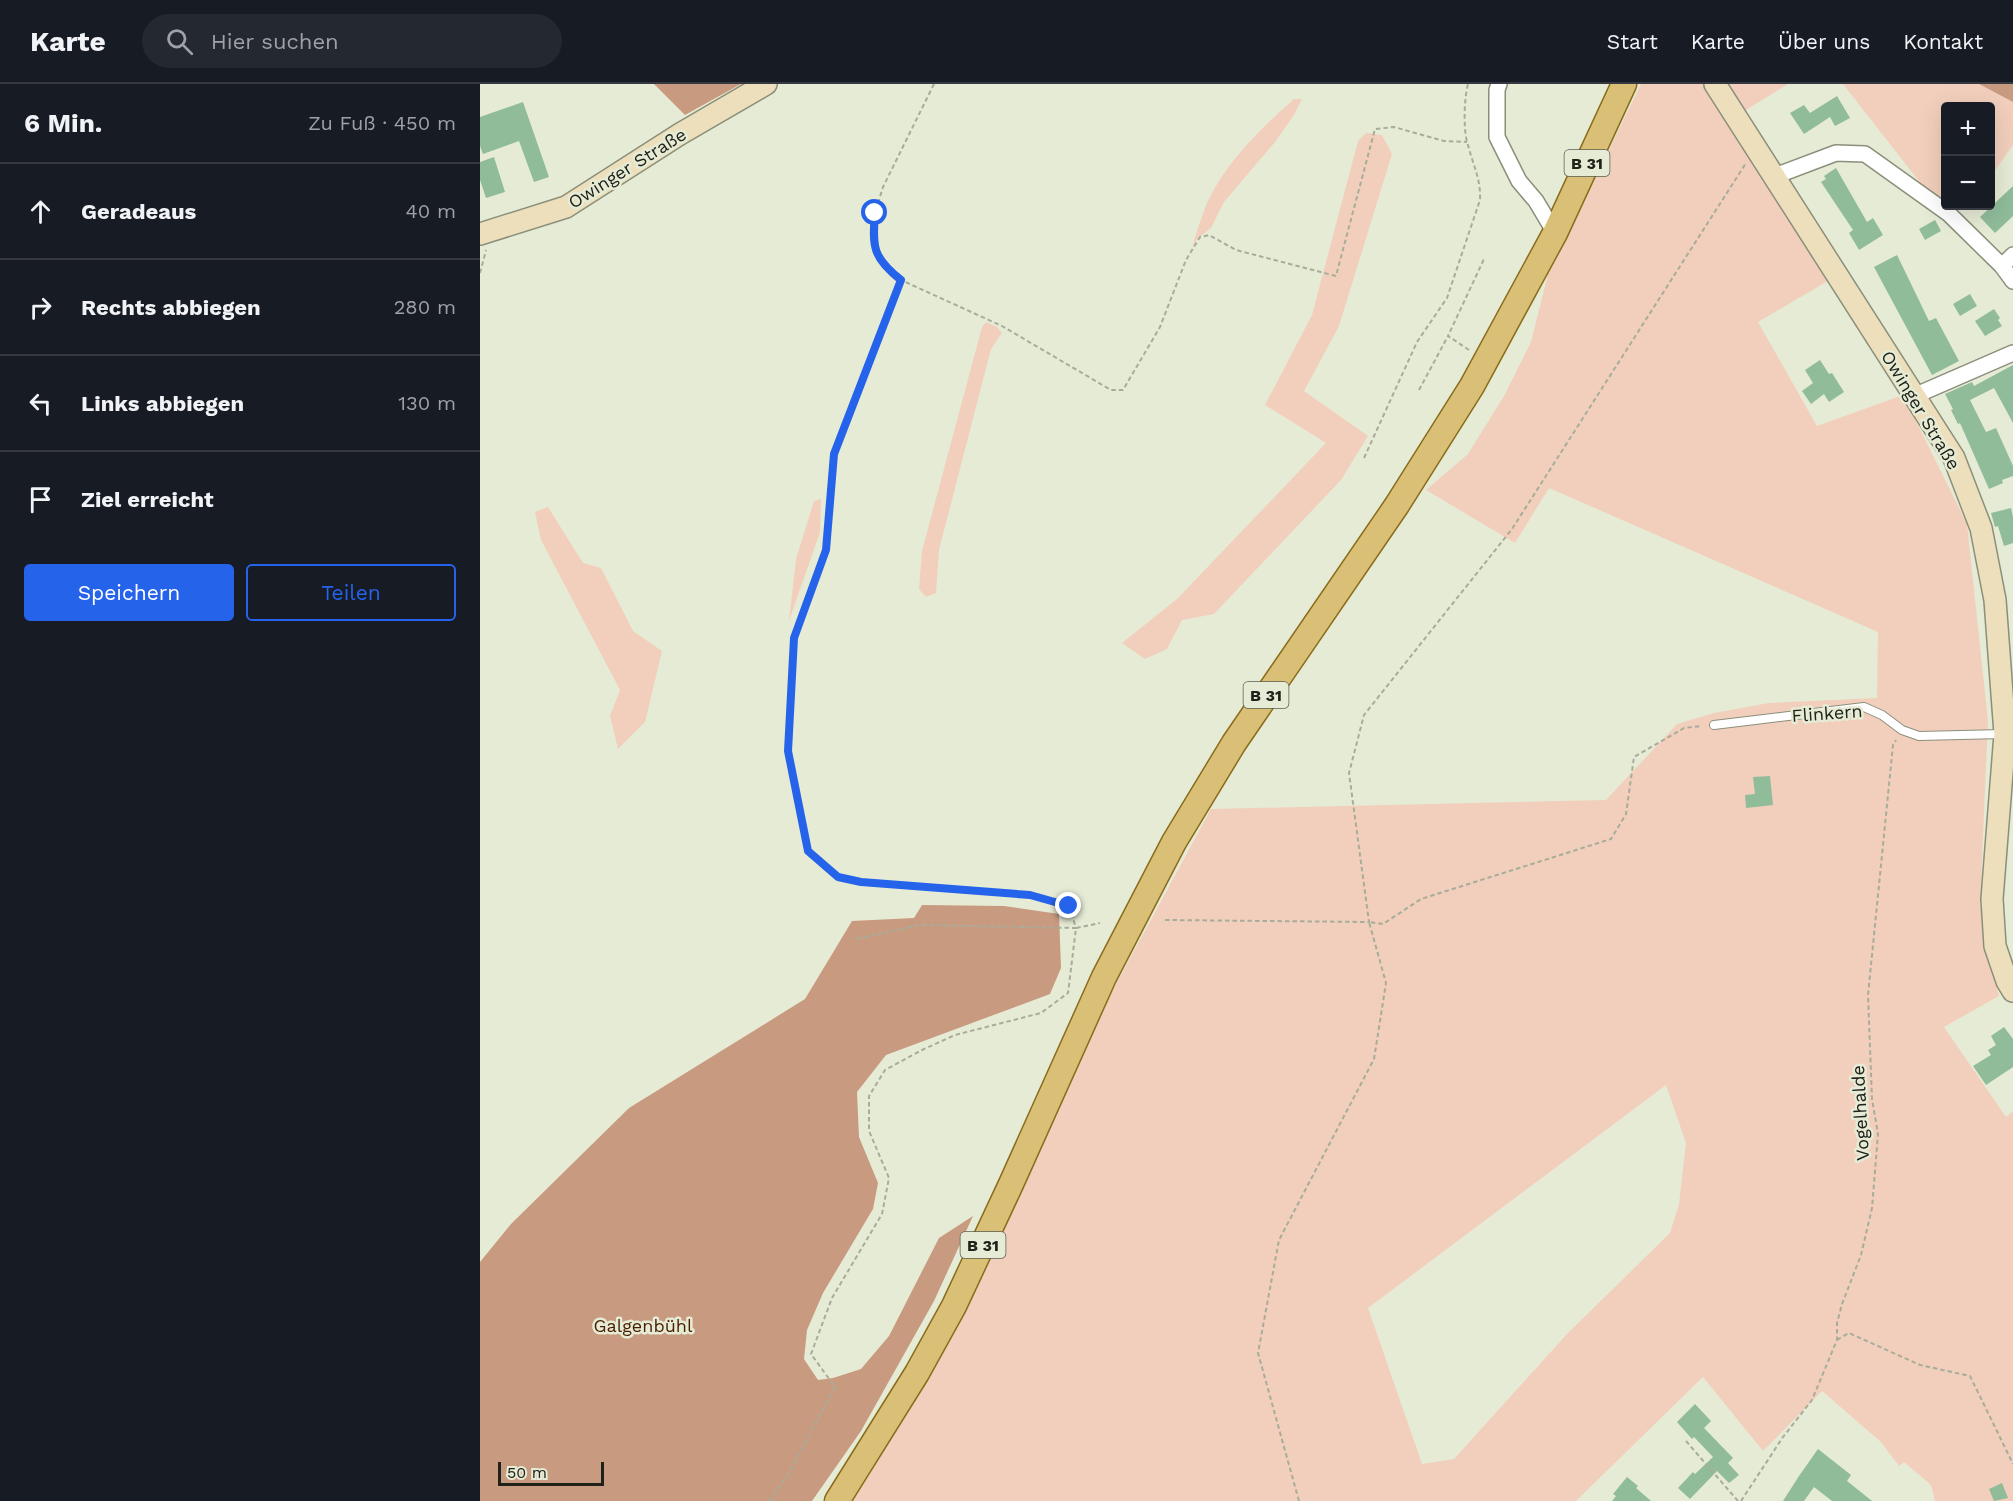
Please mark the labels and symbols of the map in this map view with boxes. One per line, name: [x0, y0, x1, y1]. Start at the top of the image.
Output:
street label: Owinger Straße: [564, 123, 690, 213]
road number: B 31: [1564, 150, 1610, 176]
route start: [861, 199, 887, 225]
street label: Owinger Straße: [1877, 347, 1965, 473]
road number: B 31: [1244, 682, 1288, 708]
street label: Flinkern: [1791, 700, 1863, 726]
route end: [1055, 892, 1081, 918]
street label: Vogelhalde: [1847, 1065, 1873, 1161]
road number: B 31: [960, 1232, 1006, 1258]
park label: Galgenbühl: [594, 1315, 693, 1336]
scale bar: [498, 1459, 604, 1486]

